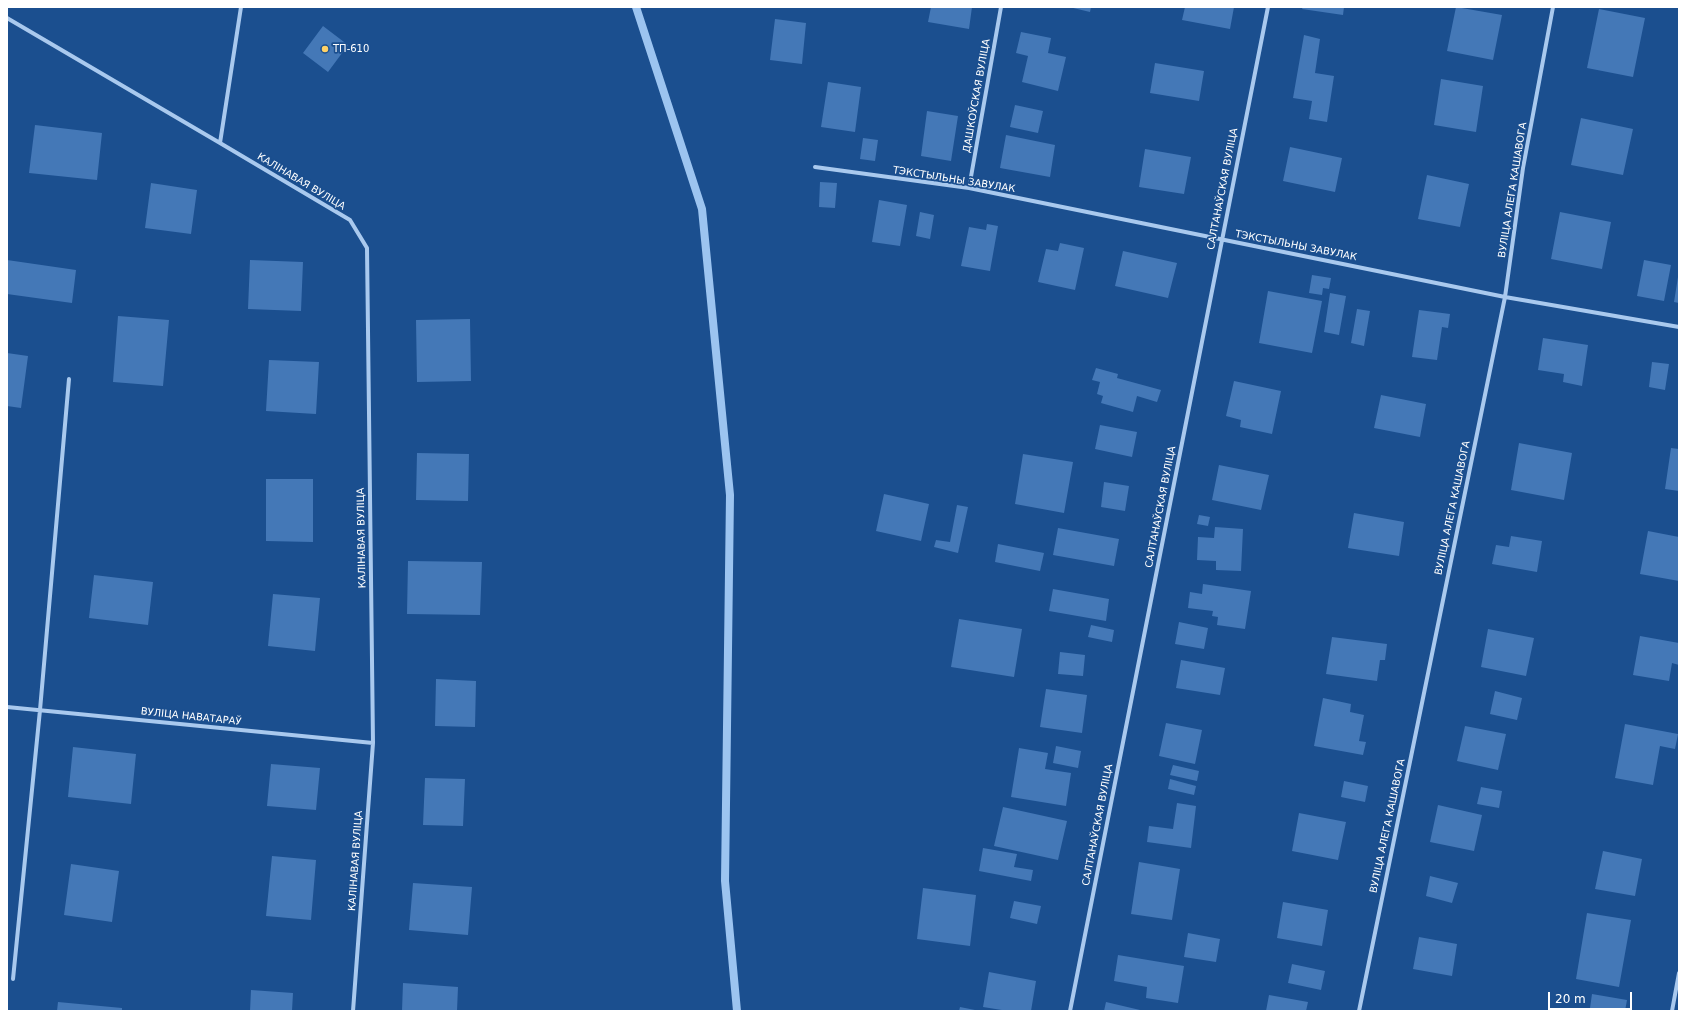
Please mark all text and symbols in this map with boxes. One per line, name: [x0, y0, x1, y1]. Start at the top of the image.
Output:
street label: ДАШКОЎСКАЯ ВУЛІЦА: [961, 38, 993, 154]
place label: ТП-610: [333, 43, 369, 55]
marker: ТП-610: [320, 44, 330, 54]
street label: ВУЛІЦА АЛЕГА КАШАВОГА: [1496, 121, 1530, 259]
street label: САЛТАНАЎСКАЯ ВУЛІЦА: [1205, 127, 1241, 251]
street label: КАЛІНАВАЯ ВУЛІЦА: [255, 151, 347, 213]
street label: ТЭКСТЫЛЬНЫ ЗАВУЛАК: [892, 164, 1016, 196]
street label: ТЭКСТЫЛЬНЫ ЗАВУЛАК: [1234, 228, 1358, 264]
street label: ВУЛІЦА АЛЕГА КАШАВОГА: [1433, 440, 1473, 576]
street label: САЛТАНАЎСКАЯ ВУЛІЦА: [1143, 445, 1179, 569]
street label: КАЛІНАВАЯ ВУЛІЦА: [355, 488, 369, 588]
street label: ВУЛІЦА НАВАТАРАЎ: [140, 706, 242, 728]
street label: ВУЛІЦА АЛЕГА КАШАВОГА: [1368, 758, 1408, 894]
street label: САЛТАНАЎСКАЯ ВУЛІЦА: [1080, 763, 1116, 887]
street label: КАЛІНАВАЯ ВУЛІЦА: [347, 810, 365, 912]
scale bar: [1550, 984, 1634, 1010]
text: 20 m: [1555, 992, 1586, 1006]

